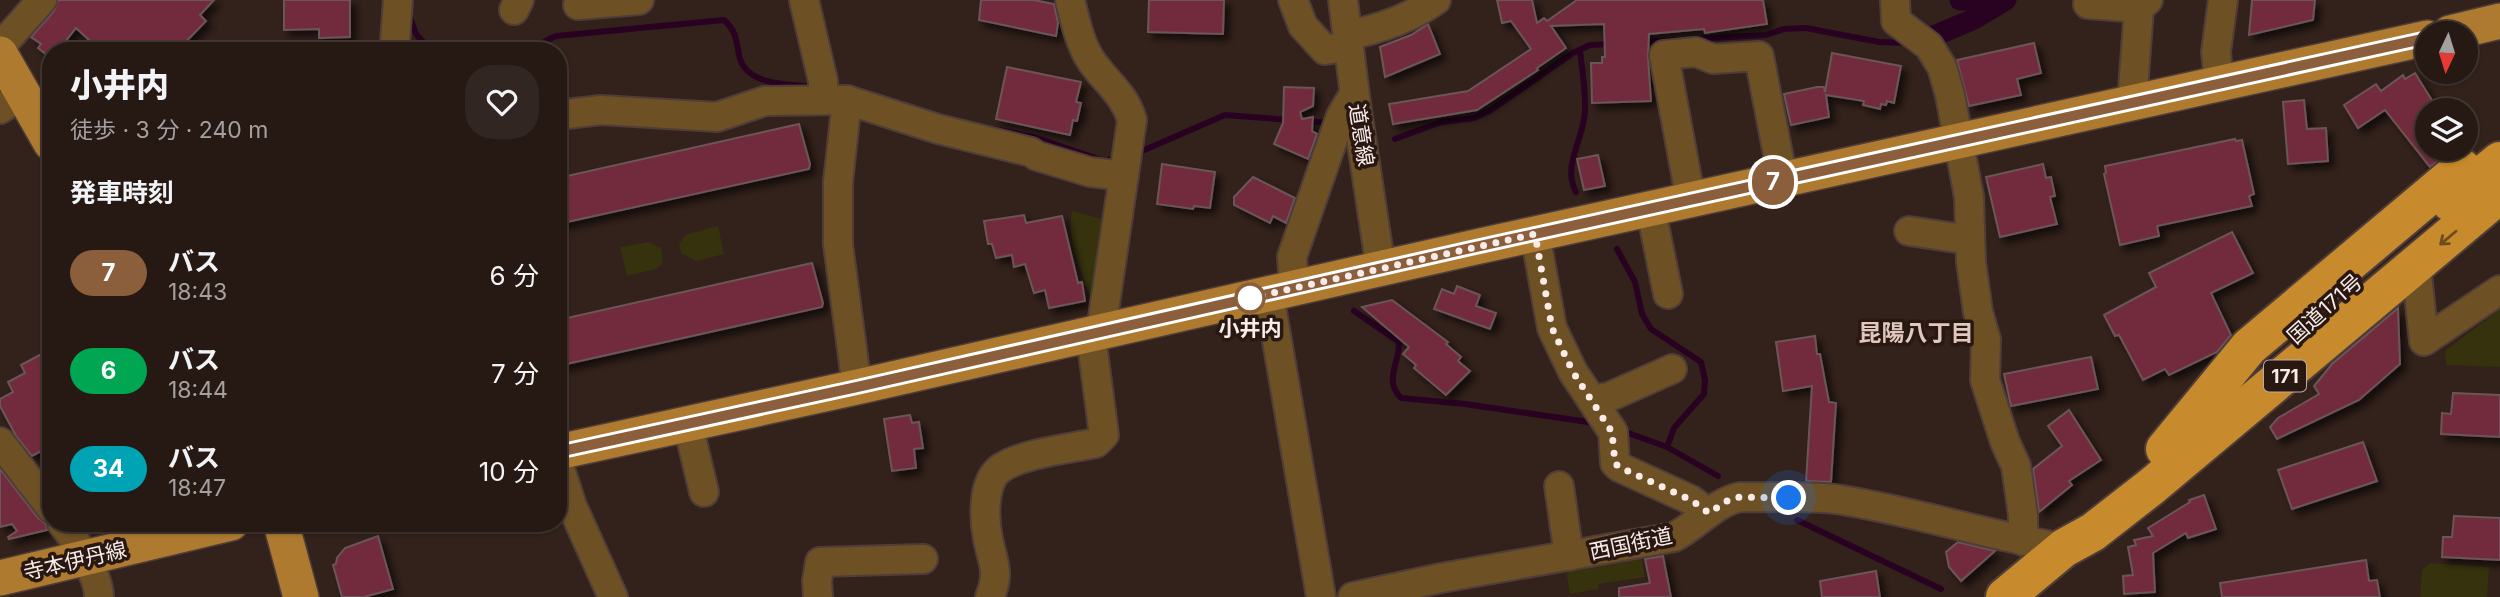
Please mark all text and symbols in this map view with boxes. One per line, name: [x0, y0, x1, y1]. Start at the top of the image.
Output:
north arrow: [2415, 21, 2478, 84]
map controls: [2415, 21, 2478, 161]
text: 小井内: [70, 65, 169, 105]
button: heart: [465, 65, 539, 139]
button: layers: [2415, 98, 2478, 161]
street label: 道意線: [1344, 102, 1379, 168]
text: 徒歩 · 3 分 · 240 m: [70, 116, 268, 144]
line badge: 7: [1750, 159, 1796, 205]
text: 7: [1766, 167, 1780, 196]
text: 発車時刻: [70, 177, 174, 208]
one-way arrow: [2439, 231, 2457, 246]
text: バス: [168, 246, 220, 277]
text: 7: [102, 258, 115, 287]
text: 6 分: [490, 260, 539, 291]
street label: 国道171号: [2282, 269, 2367, 349]
text: 18:43: [168, 278, 227, 306]
marker: 小井内: [1235, 283, 1265, 313]
place label: 小井内: [1219, 316, 1282, 341]
district label: 昆陽八丁目: [1859, 319, 1974, 347]
text: バス: [168, 344, 220, 375]
text: 6: [101, 356, 116, 385]
text: 7 分: [491, 358, 539, 389]
road number: 171: [2264, 360, 2306, 392]
text: 18:44: [168, 376, 228, 404]
text: バス: [168, 442, 220, 473]
text: 34: [93, 454, 124, 483]
text: 10 分: [479, 456, 539, 487]
text: 18:47: [168, 474, 226, 502]
your location: [1771, 480, 1806, 515]
street label: 西国街道: [1587, 523, 1675, 564]
street label: 寺本伊丹線: [21, 537, 129, 585]

